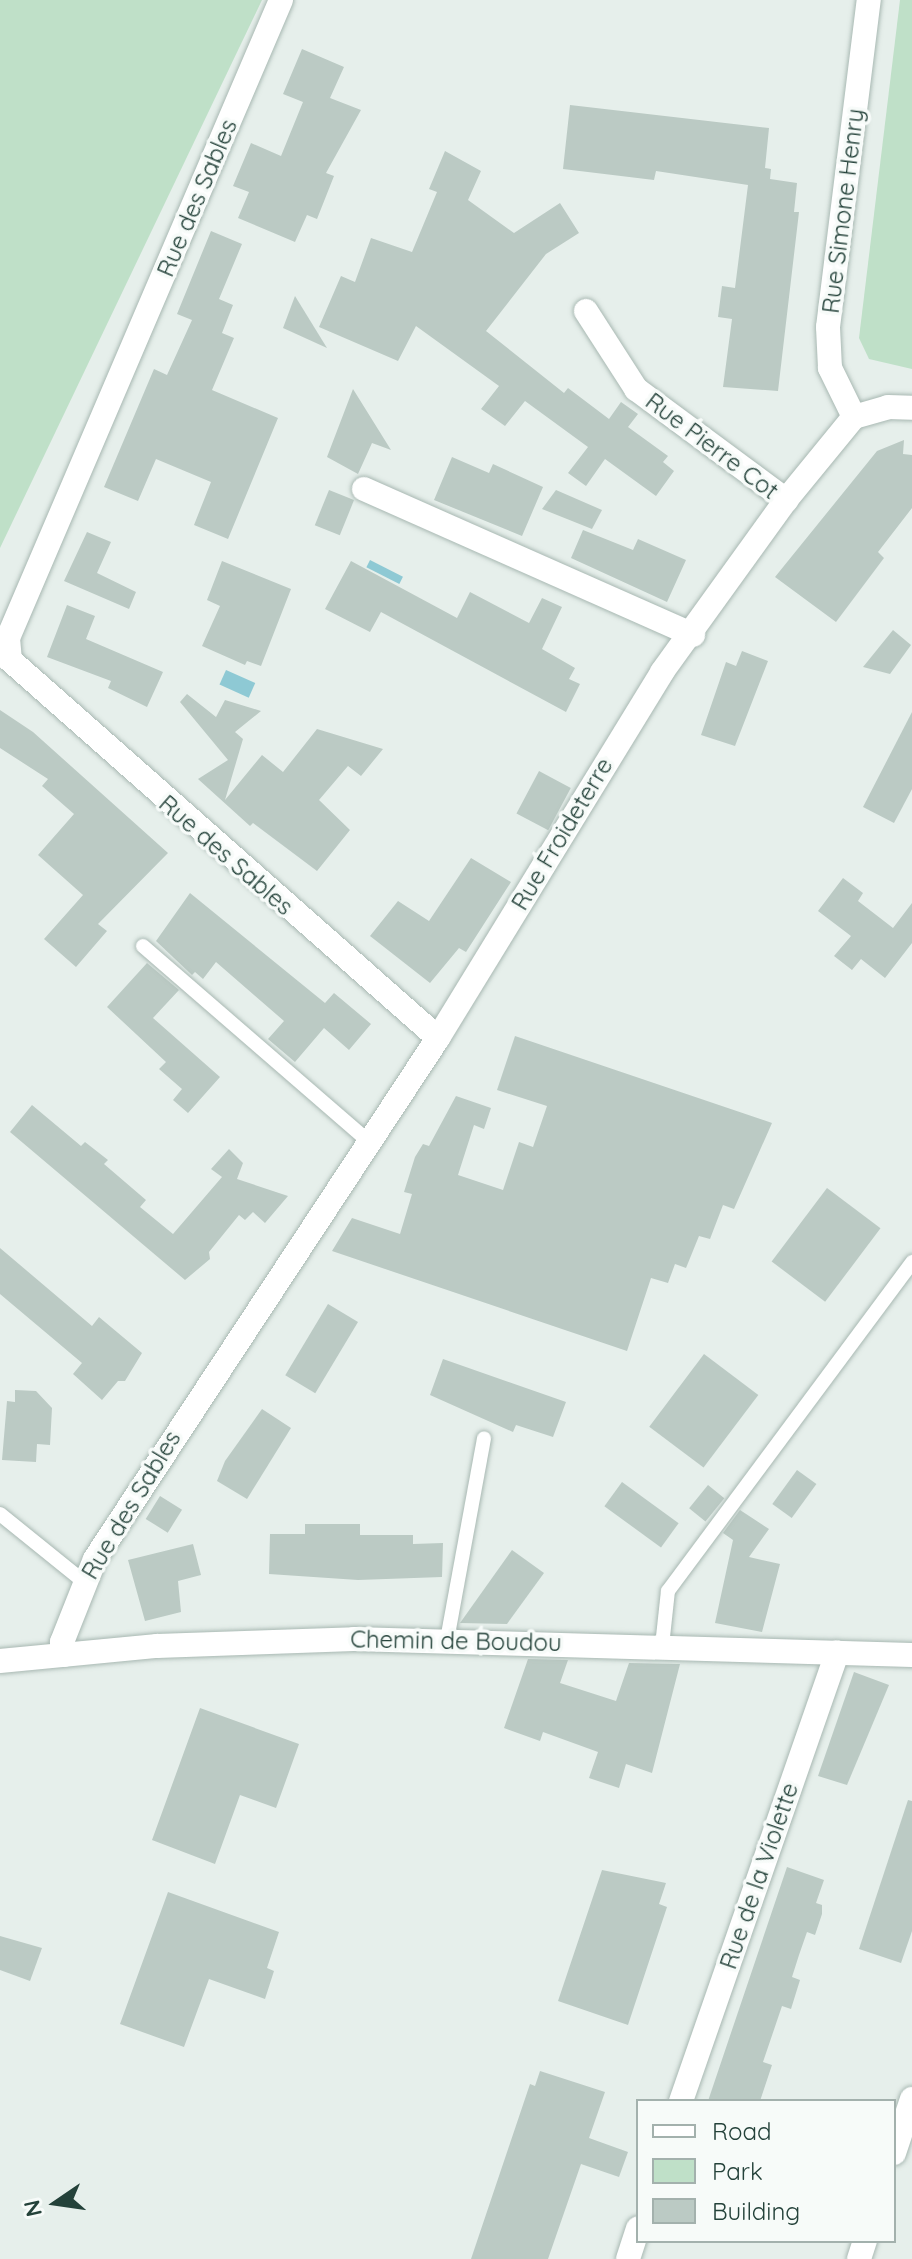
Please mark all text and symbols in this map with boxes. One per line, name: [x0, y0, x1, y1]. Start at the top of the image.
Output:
street label: Rue Simone Henry: [816, 107, 870, 315]
street label: Rue des Sables: [151, 115, 243, 281]
street label: Rue Pierre Cot: [640, 387, 784, 505]
street label: Rue Froideterre: [505, 753, 619, 915]
street label: Rue des Sables: [153, 789, 299, 921]
street label: Rue des Sables: [75, 1425, 187, 1585]
street label: Chemin de Boudou: [350, 1625, 562, 1657]
street label: Rue de la Violette: [714, 1779, 804, 1973]
legend: [636, 2099, 896, 2243]
text: Road: [712, 2116, 772, 2146]
text: Park: [712, 2156, 763, 2186]
north arrow: [16, 2163, 96, 2243]
text: Building: [712, 2196, 800, 2226]
text: N: [17, 2197, 48, 2219]

